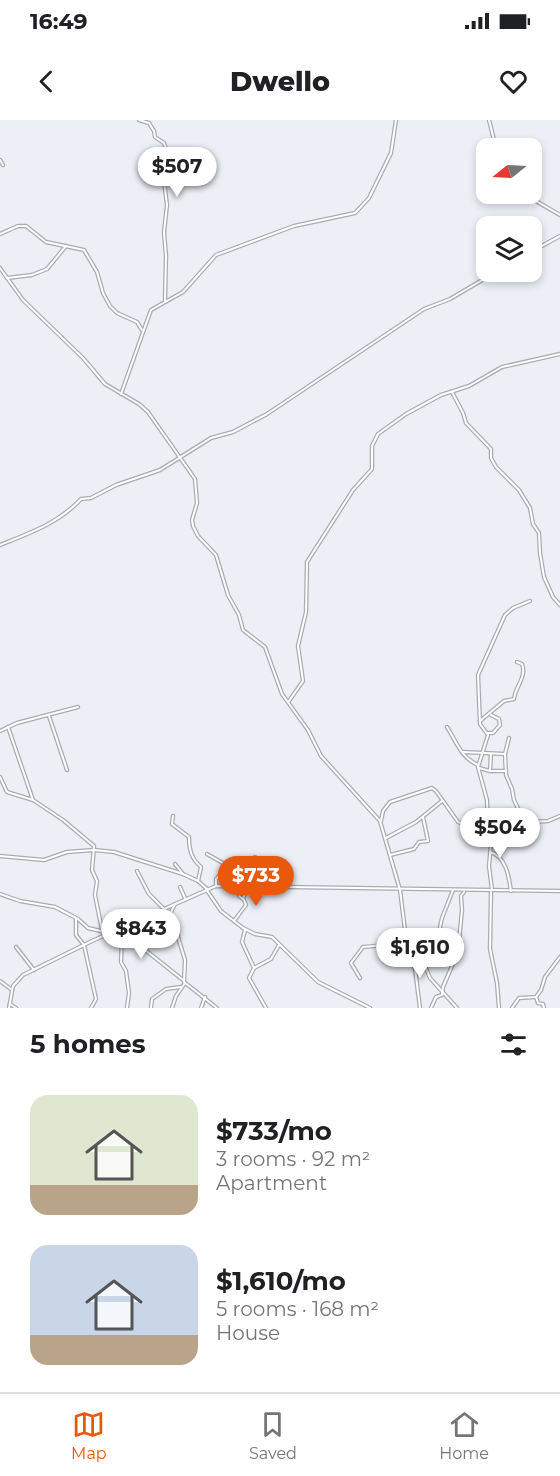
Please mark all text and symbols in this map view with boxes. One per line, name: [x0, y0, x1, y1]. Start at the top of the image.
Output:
text: 16:49: [30, 8, 88, 35]
icon: back: [30, 65, 63, 98]
text: Dwello: [230, 65, 330, 98]
icon: heart: [497, 65, 530, 98]
north arrow: [476, 138, 542, 204]
map controls: [476, 138, 542, 282]
pin: $507: [141, 147, 213, 198]
text: $507: [152, 154, 202, 178]
button: layers: [476, 216, 542, 282]
pin: $504: [464, 808, 536, 859]
text: $504: [474, 815, 526, 839]
pin: $733: [220, 856, 292, 907]
text: $733: [232, 863, 280, 887]
pin: $843: [105, 909, 177, 960]
text: $843: [115, 916, 167, 940]
pin: $1,610: [371, 928, 469, 979]
text: $1,610: [390, 935, 450, 959]
text: 5 homes: [30, 1028, 146, 1060]
icon: filters: [497, 1028, 530, 1061]
text: $733/mo: [216, 1115, 332, 1147]
icon: home: [78, 1119, 150, 1191]
text: 3 rooms · 92 m²: [216, 1147, 370, 1171]
text: Apartment: [216, 1171, 327, 1195]
text: $1,610/mo: [216, 1265, 346, 1297]
icon: home: [78, 1269, 150, 1341]
text: 5 rooms · 168 m²: [216, 1297, 379, 1321]
text: House: [216, 1321, 280, 1345]
tab: Map: [71, 1408, 107, 1463]
tab: Saved: [249, 1408, 297, 1463]
tab: Home: [439, 1408, 489, 1463]

